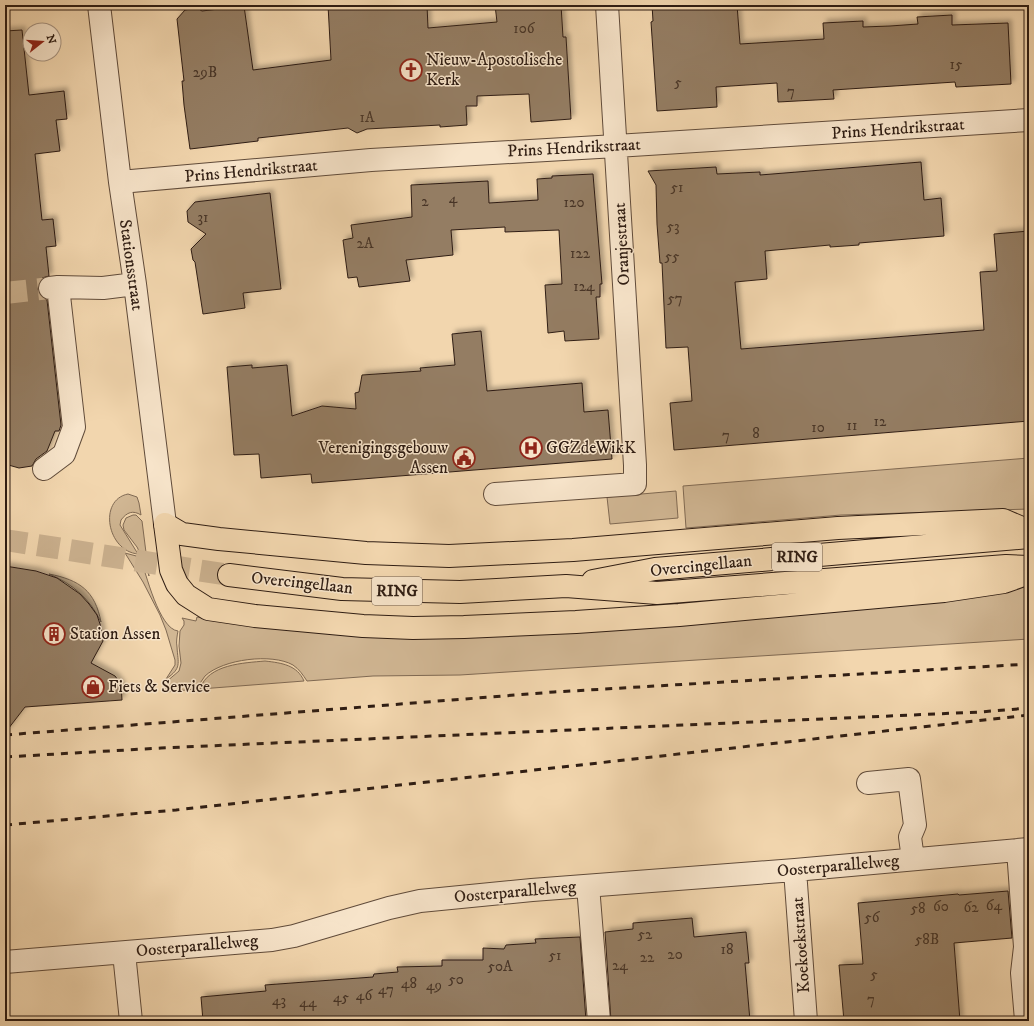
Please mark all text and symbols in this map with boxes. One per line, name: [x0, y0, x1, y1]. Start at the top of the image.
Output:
house number: 106: [513, 19, 536, 38]
north arrow: [22, 22, 62, 62]
text: N: [43, 33, 59, 46]
place label: Nieuw-Apostolische Kerk: [426, 49, 562, 91]
house number: 15: [950, 55, 963, 74]
church icon: Nieuw-Apostolische Kerk: [398, 57, 424, 83]
house number: 29B: [193, 63, 217, 82]
house number: 5: [674, 73, 682, 92]
house number: 7: [787, 82, 795, 101]
house number: 1A: [359, 108, 375, 127]
street label: Prins Hendrikstraat: [831, 113, 966, 145]
street label: Prins Hendrikstraat: [507, 133, 642, 162]
street label: Prins Hendrikstraat: [183, 154, 319, 188]
house number: 51: [671, 178, 683, 197]
house number: 4: [449, 189, 458, 208]
house number: 2: [421, 192, 429, 211]
house number: 120: [564, 193, 584, 212]
street label: Oranjestraat: [609, 201, 635, 286]
house number: 31: [197, 208, 209, 227]
house number: 53: [666, 217, 680, 236]
street label: Stationsstraat: [114, 218, 148, 312]
house number: 2A: [357, 234, 374, 253]
house number: 122: [570, 244, 591, 263]
house number: 55: [665, 247, 680, 266]
house number: 124: [573, 277, 595, 296]
house number: 57: [667, 289, 683, 308]
house number: 12: [874, 412, 887, 431]
house number: 11: [846, 416, 858, 435]
house number: 10: [811, 418, 825, 437]
house number: 8: [752, 424, 760, 443]
house number: 7: [722, 426, 730, 445]
hospital icon: GGZdeWikK: [518, 435, 544, 461]
place label: Verenigingsgebouw Assen: [317, 437, 448, 479]
place label: GGZdeWikK: [546, 437, 636, 459]
public building icon: Verenigingsgebouw Assen: [451, 445, 477, 471]
road number: RING: [772, 543, 822, 571]
street label: Overcingellaan: [649, 550, 753, 582]
street label: Overcingellaan: [250, 567, 354, 599]
road number: RING: [372, 577, 422, 605]
building icon: Station Assen: [41, 621, 67, 647]
place label: Station Assen: [70, 623, 160, 645]
shop icon: Fiets & Service: [80, 674, 106, 700]
place label: Fiets & Service: [108, 676, 210, 698]
street label: Oosterparallelweg: [776, 850, 901, 882]
street label: Oosterparallelweg: [453, 876, 578, 908]
street label: Koekoekstraat: [787, 896, 815, 994]
house number: 64: [986, 896, 1003, 915]
house number: 60: [933, 897, 949, 916]
house number: 62: [963, 898, 979, 917]
house number: 58: [911, 899, 925, 918]
house number: 56: [864, 908, 881, 927]
house number: 52: [638, 925, 653, 944]
street label: Oosterparallelweg: [135, 930, 260, 962]
house number: 58B: [915, 930, 939, 949]
house number: 18: [720, 940, 734, 959]
house number: 20: [667, 945, 683, 964]
house number: 51: [549, 946, 561, 965]
house number: 22: [640, 948, 655, 967]
house number: 24: [612, 956, 628, 975]
house number: 50A: [487, 957, 513, 976]
house number: 5: [870, 965, 878, 984]
house number: 50: [448, 970, 464, 989]
house number: 48: [401, 974, 417, 993]
house number: 49: [426, 976, 442, 995]
house number: 47: [378, 980, 394, 999]
house number: 46: [356, 986, 373, 1005]
house number: 45: [333, 988, 350, 1007]
house number: 7: [867, 990, 875, 1009]
house number: 43: [272, 991, 286, 1010]
house number: 44: [299, 993, 317, 1012]

